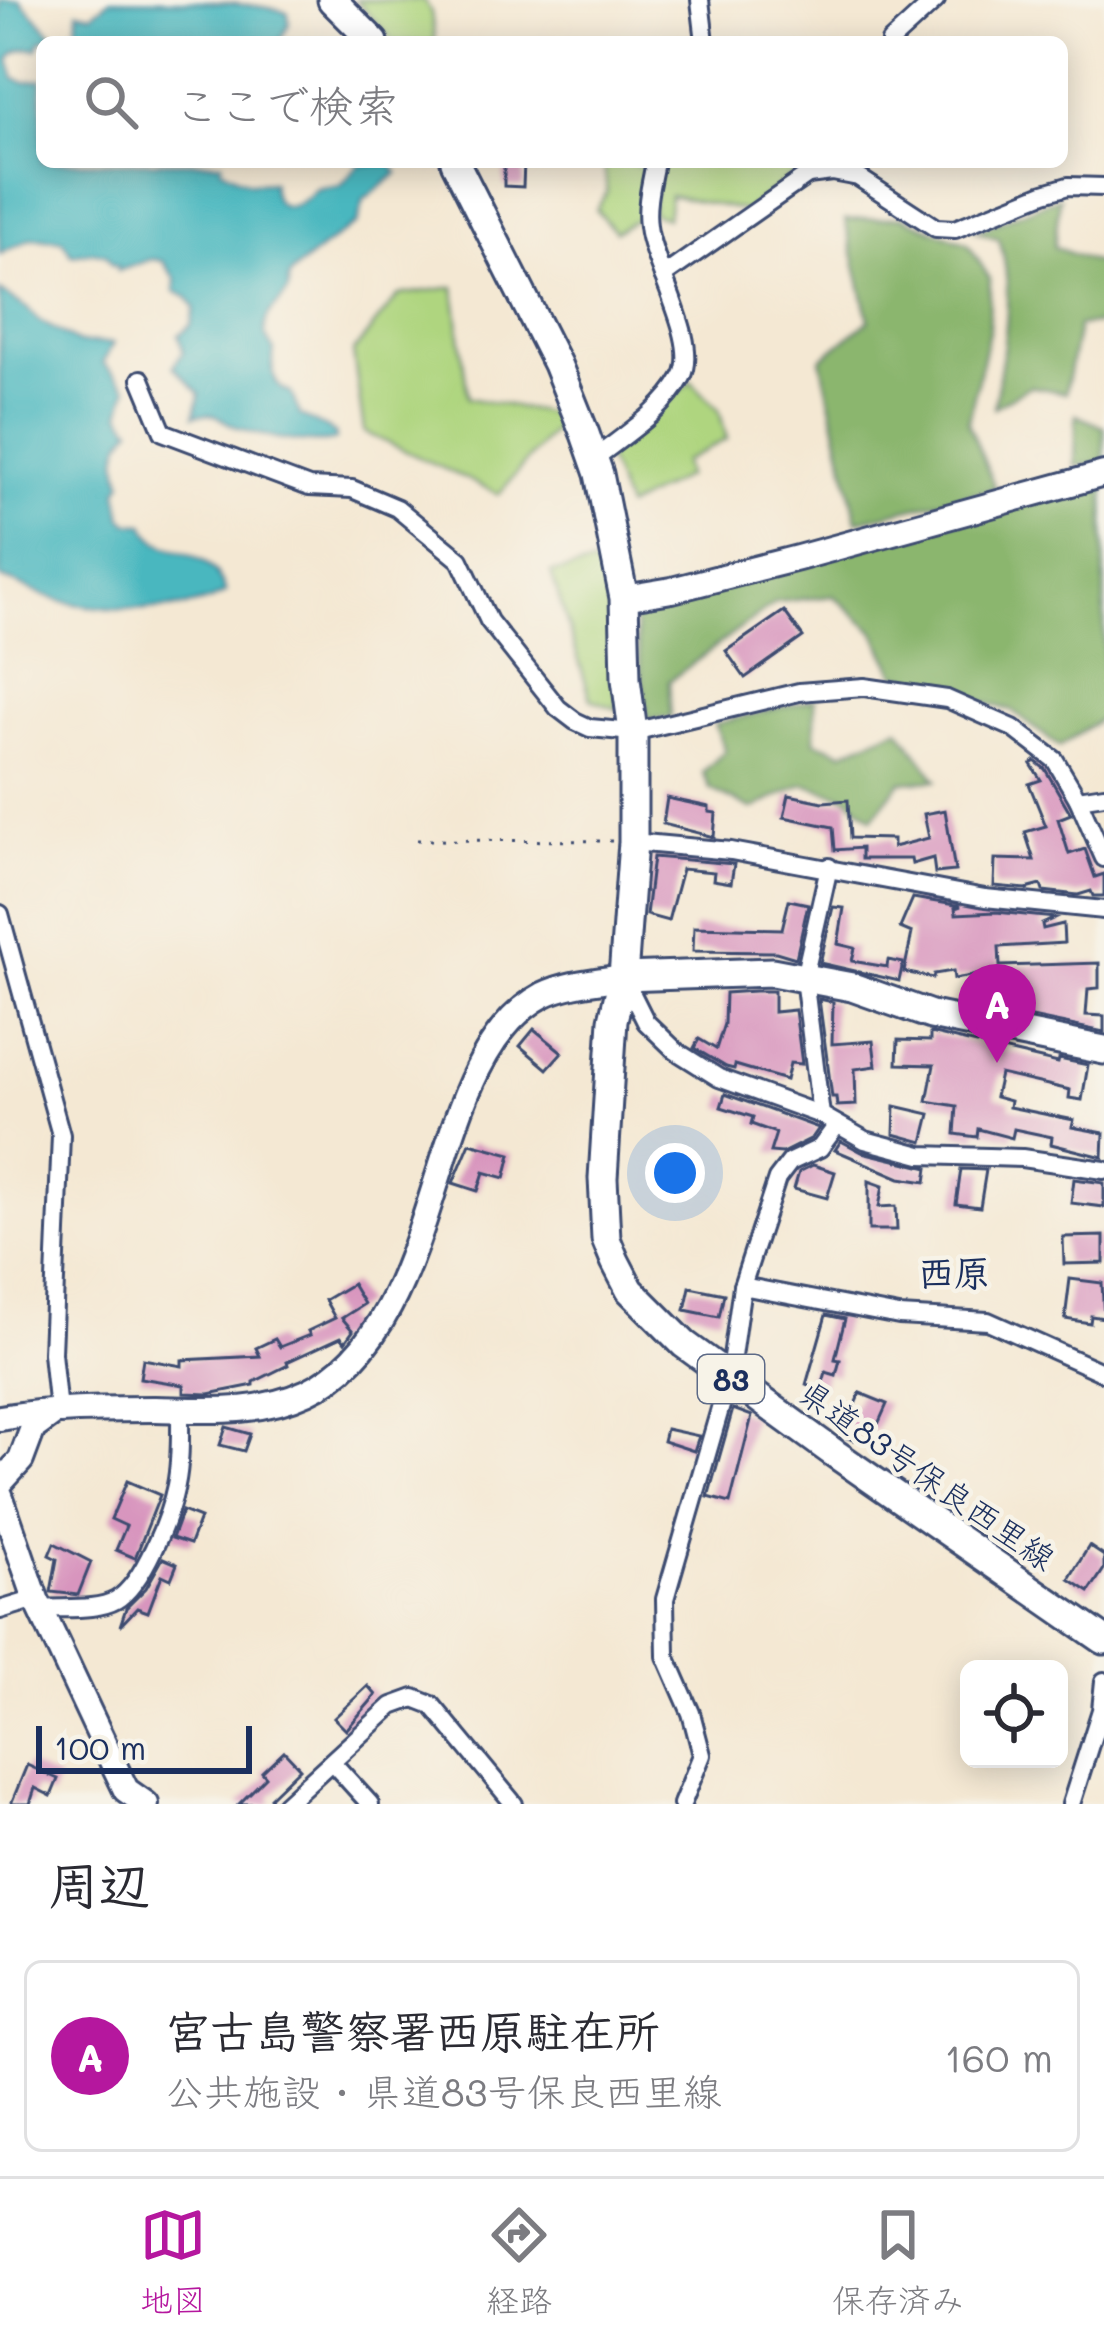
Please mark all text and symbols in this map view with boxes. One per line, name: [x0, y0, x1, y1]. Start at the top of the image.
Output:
search box: [36, 36, 1068, 168]
icon: search: [78, 69, 144, 135]
text: ここで検索: [174, 75, 399, 133]
pin: A: [958, 964, 1036, 1063]
your location: [645, 1143, 705, 1203]
district label: 西原: [918, 1248, 990, 1295]
road number: 83: [698, 1355, 764, 1403]
street label: 県道83号保良西里線: [791, 1369, 1065, 1579]
map controls: [960, 1660, 1068, 1768]
button: locate: [960, 1660, 1068, 1768]
scale bar: [36, 1720, 252, 1773]
text: 100 m: [54, 1725, 146, 1768]
text: 周辺: [48, 1850, 150, 1917]
text: 宮古島警察署西原駐在所: [165, 2001, 660, 2059]
text: A: [76, 2031, 104, 2082]
text: 160 m: [944, 2031, 1053, 2082]
text: 公共施設 · 県道83号保良西里線: [165, 2065, 721, 2116]
tab: 地図: [140, 2202, 206, 2322]
tab: 経路: [486, 2202, 552, 2322]
tab: 保存済み: [832, 2202, 964, 2322]

